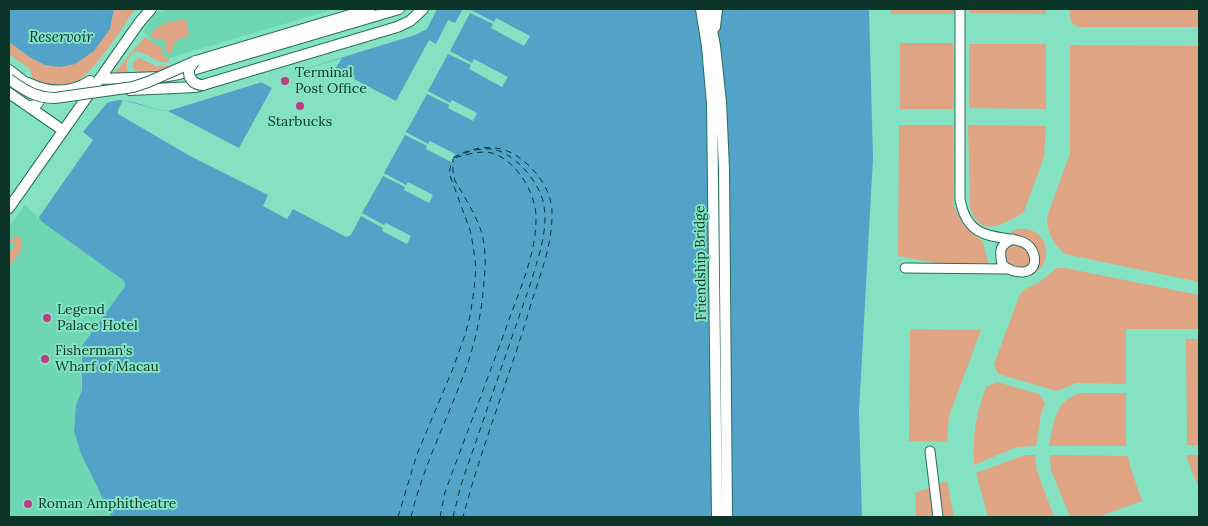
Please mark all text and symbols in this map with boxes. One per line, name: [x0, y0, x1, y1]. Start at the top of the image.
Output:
water label: Reservoir: [29, 29, 93, 47]
place label: Terminal Post Office: [295, 65, 367, 98]
marker: Terminal Post Office: [279, 75, 291, 87]
marker: Starbucks: [294, 100, 306, 112]
place label: Starbucks: [268, 114, 332, 130]
street label: Friendship Bridge: [692, 205, 710, 321]
place label: Legend Palace Hotel: [57, 302, 138, 334]
marker: Legend Palace Hotel: [41, 312, 53, 324]
place label: Fisherman's Wharf of Macau: [55, 343, 159, 376]
marker: Fisherman's Wharf of Macau: [39, 353, 51, 365]
place label: Roman Amphitheatre: [38, 496, 176, 512]
marker: Roman Amphitheatre: [22, 498, 34, 510]

